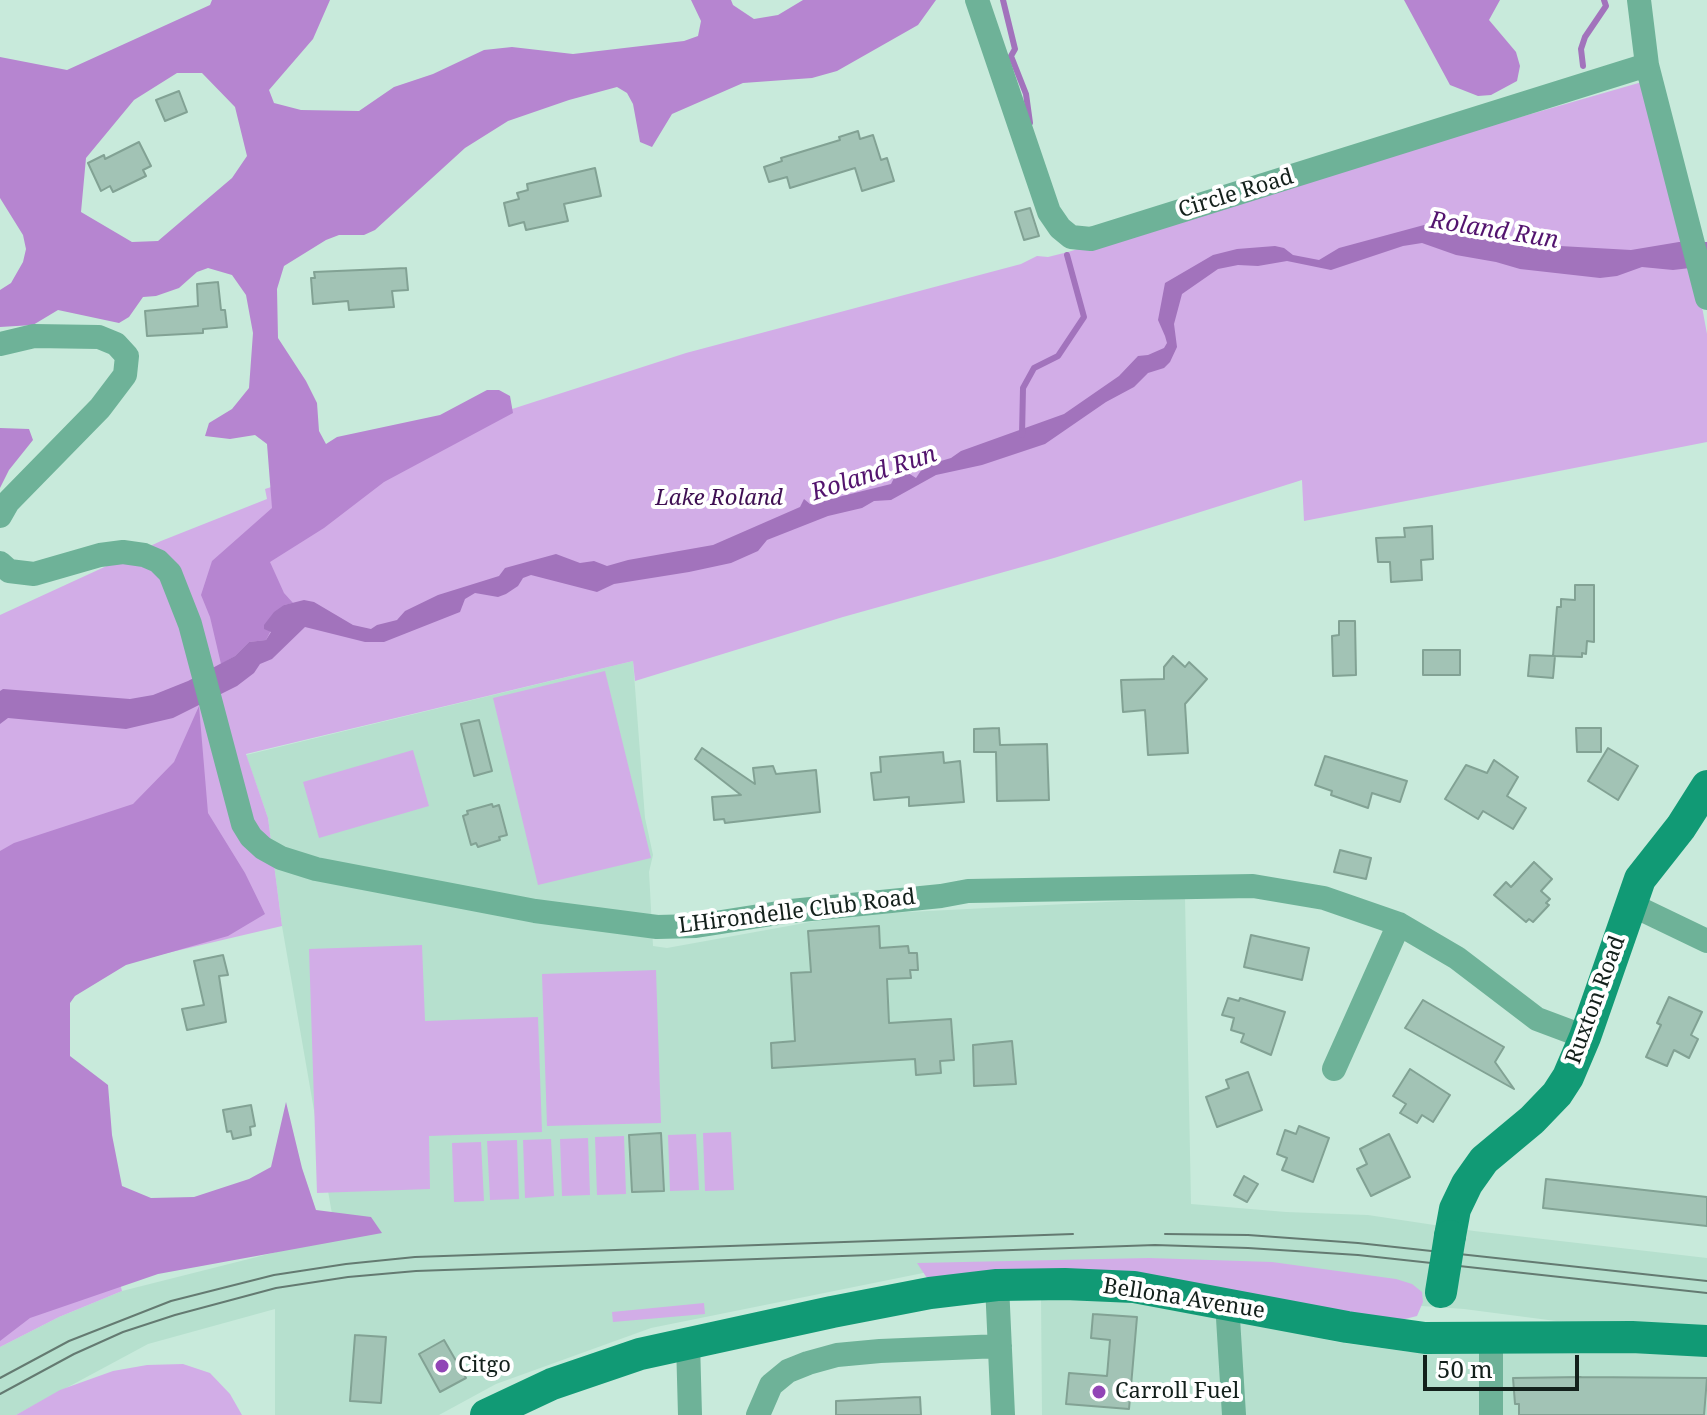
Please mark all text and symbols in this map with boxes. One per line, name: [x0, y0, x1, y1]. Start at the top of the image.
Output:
street label: Circle Road: [1175, 164, 1297, 224]
water label: Roland Run: [1427, 207, 1561, 255]
water label: Roland Run: [808, 440, 940, 508]
park label: Lake Roland: [655, 486, 783, 512]
street label: LHirondelle Club Road: [677, 884, 917, 940]
street label: Ruxton Road: [1561, 932, 1631, 1068]
street label: Bellona Avenue: [1101, 1273, 1267, 1325]
scale bar: [1427, 1339, 1583, 1389]
text: 50 m: [1437, 1352, 1493, 1385]
place label: Citgo: [458, 1353, 511, 1379]
marker: Citgo: [433, 1357, 451, 1375]
place label: Carroll Fuel: [1115, 1379, 1239, 1405]
marker: Carroll Fuel: [1090, 1383, 1108, 1401]

